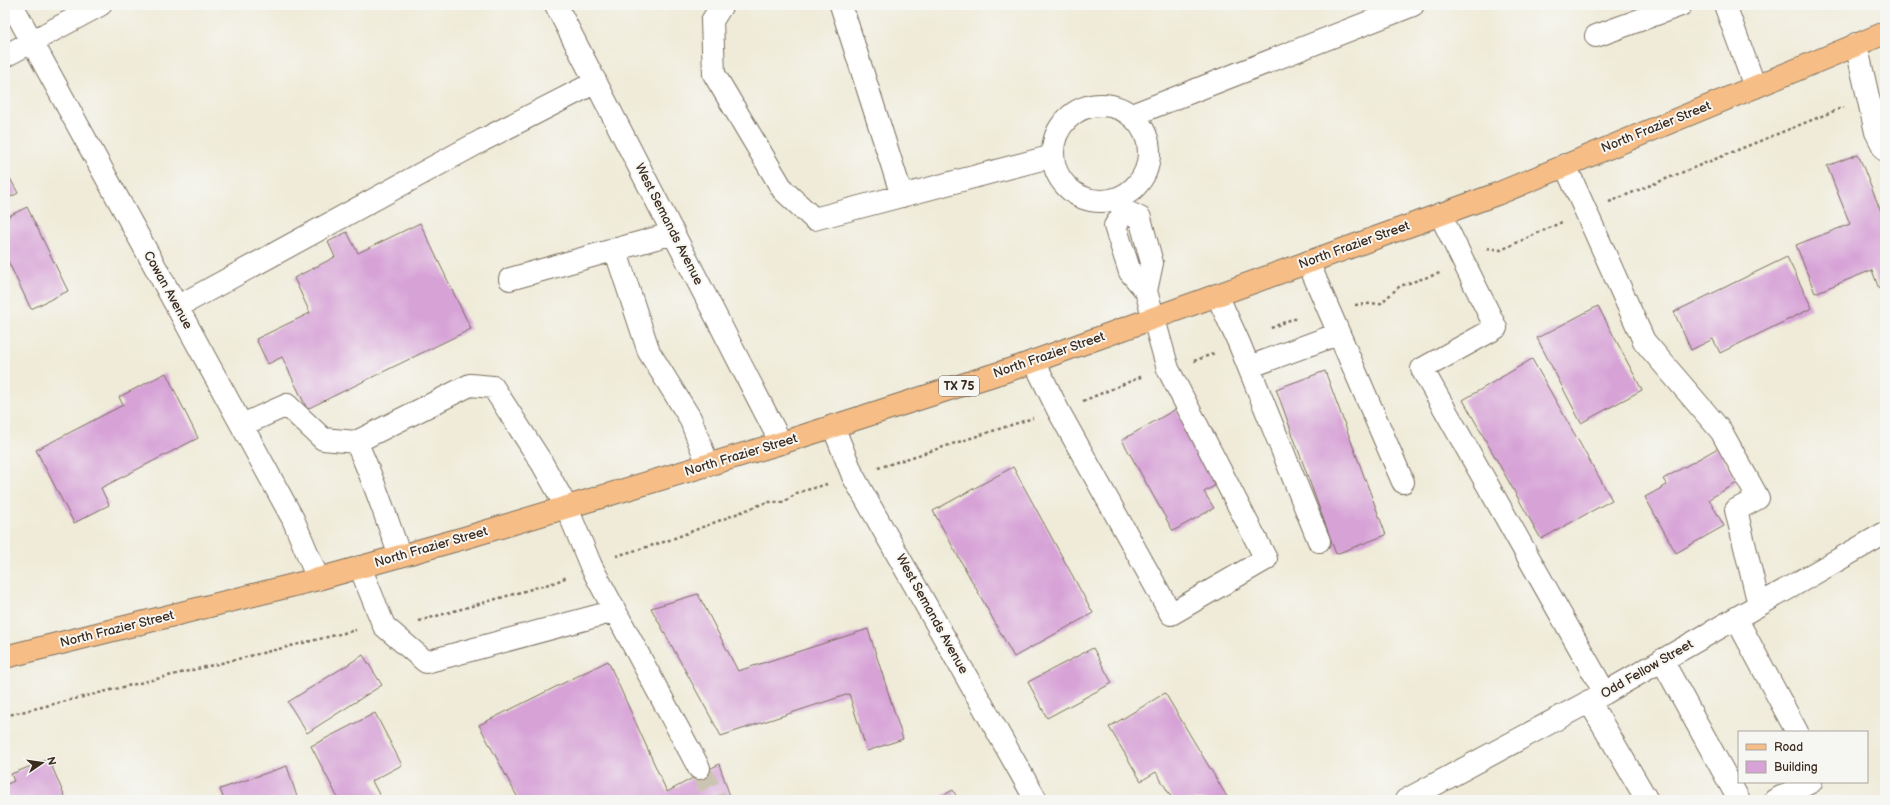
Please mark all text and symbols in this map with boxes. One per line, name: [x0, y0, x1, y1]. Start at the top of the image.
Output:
street label: North Frazier Street: [1599, 98, 1713, 156]
street label: West Semands Avenue: [631, 160, 707, 288]
street label: North Frazier Street: [1296, 218, 1412, 272]
street label: Cowan Avenue: [140, 248, 196, 332]
street label: North Frazier Street: [991, 328, 1107, 382]
road number: TX 75: [939, 376, 979, 396]
street label: North Frazier Street: [683, 430, 799, 480]
street label: North Frazier Street: [373, 523, 489, 571]
street label: West Semands Avenue: [892, 551, 972, 677]
street label: North Frazier Street: [58, 607, 176, 651]
street label: Odd Fellow Street: [1598, 636, 1696, 702]
legend: [1738, 731, 1868, 783]
text: Road: [1774, 740, 1803, 755]
north arrow: [22, 743, 62, 783]
text: N: [44, 755, 59, 766]
text: Building: [1774, 760, 1818, 775]

